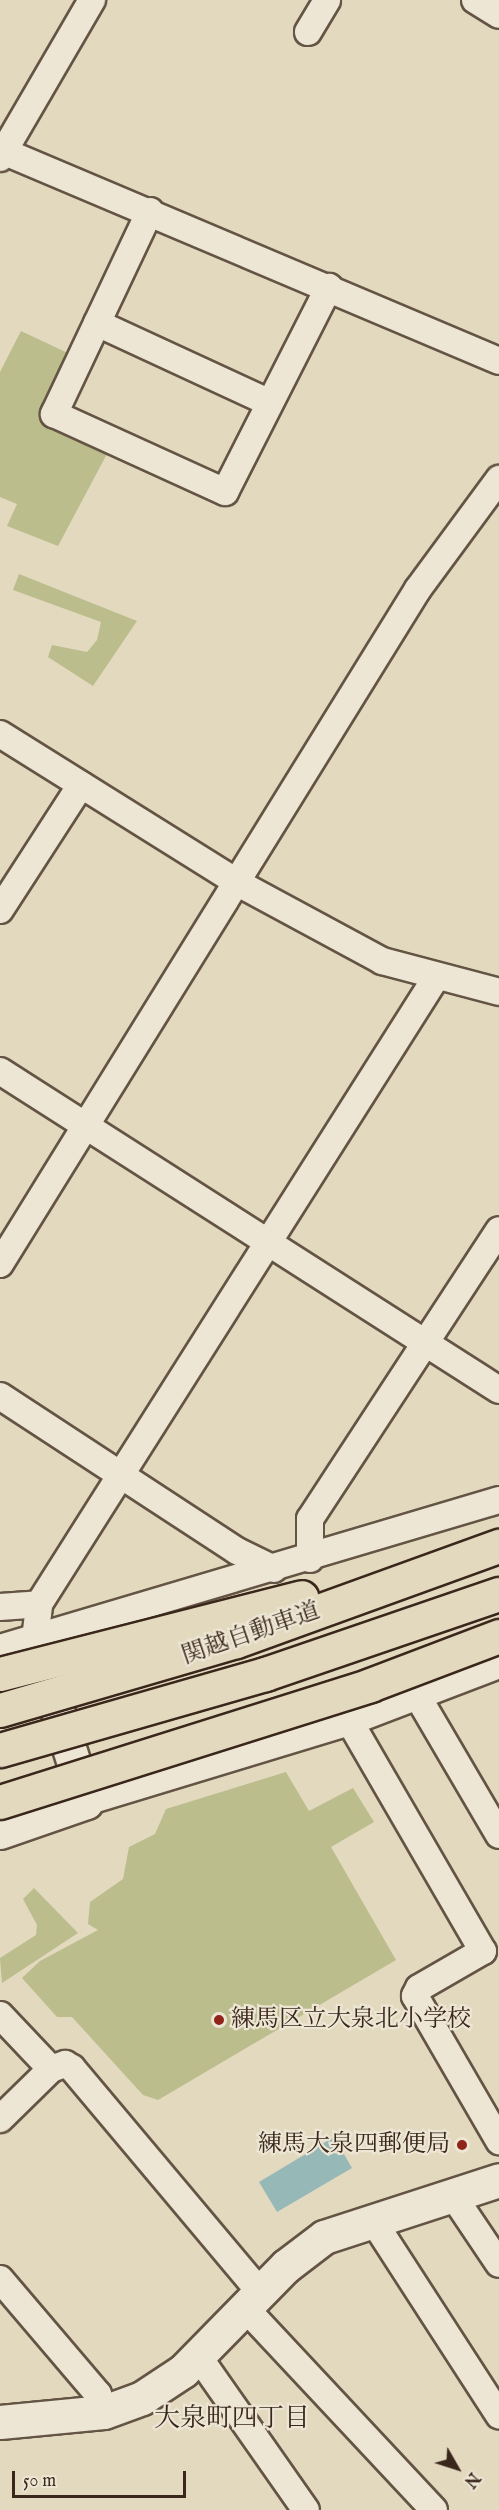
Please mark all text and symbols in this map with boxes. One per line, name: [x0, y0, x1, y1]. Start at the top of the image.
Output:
street label: 関越自動車道: [178, 1597, 324, 1671]
place label: 練馬区立大泉北小学校: [231, 2006, 471, 2034]
marker: 練馬区立大泉北小学校: [212, 2013, 226, 2027]
place label: 練馬大泉四郵便局: [258, 2131, 450, 2159]
marker: 練馬大泉四郵便局: [455, 2138, 469, 2152]
district label: 大泉町四丁目: [154, 2403, 310, 2435]
north arrow: [427, 2438, 487, 2498]
scale bar: [15, 2459, 189, 2497]
text: N: [459, 2468, 483, 2491]
text: 50 m: [23, 2470, 56, 2493]

